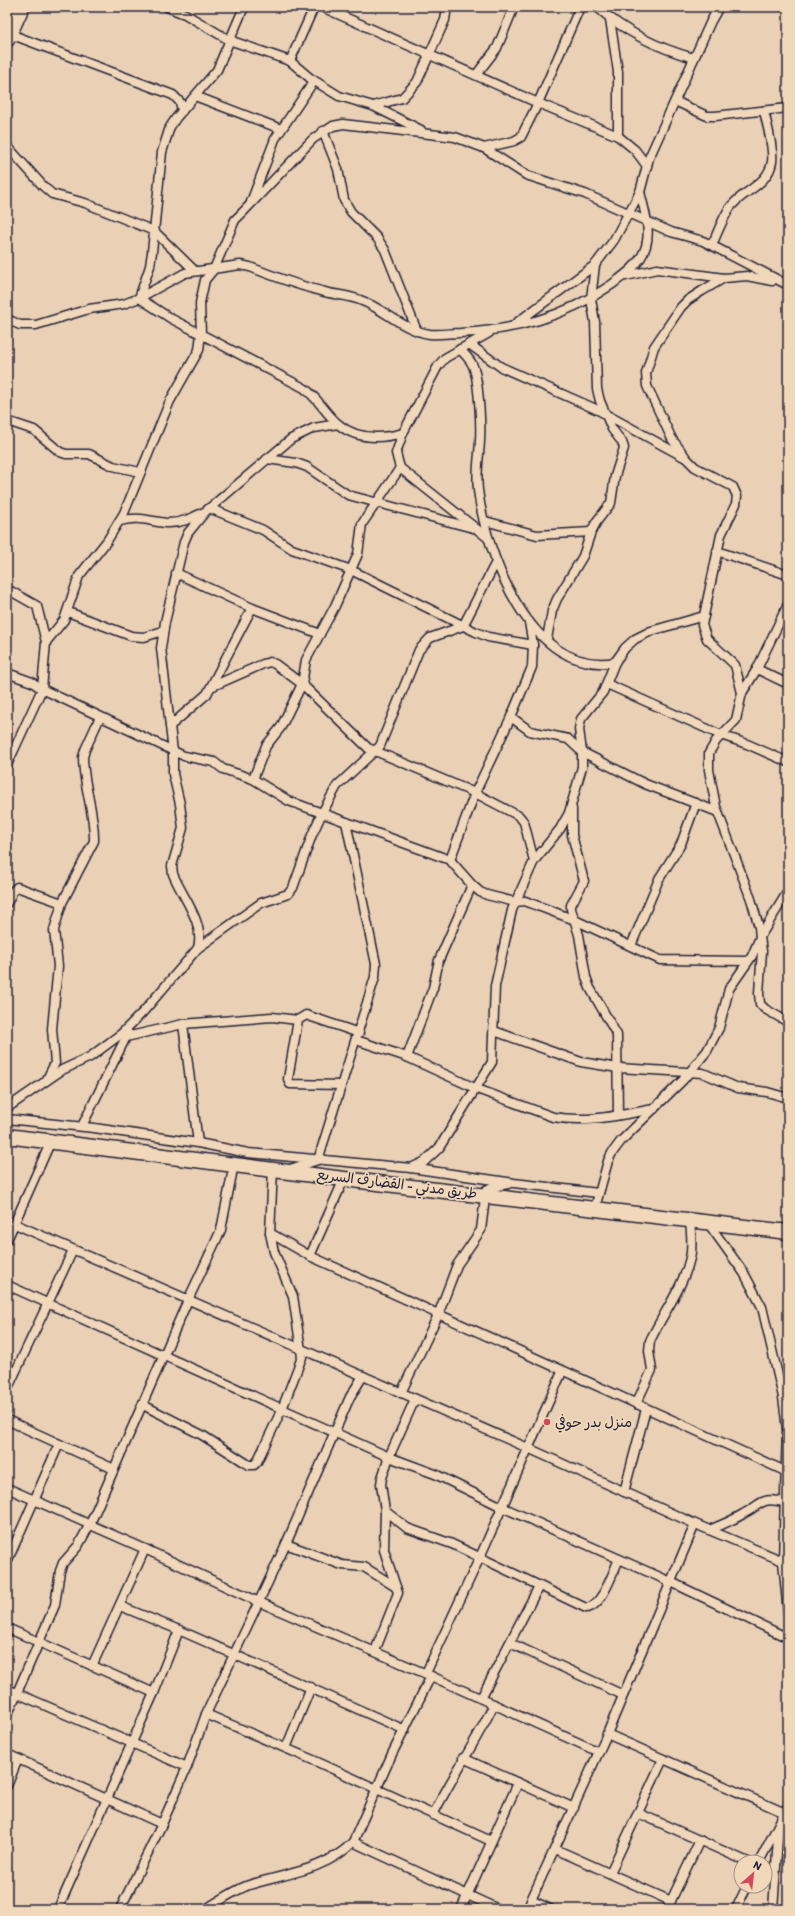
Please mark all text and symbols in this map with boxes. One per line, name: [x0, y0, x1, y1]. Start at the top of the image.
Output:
street label: طريق مدني - القضارف السريع: [315, 1166, 478, 1206]
place label: منزل بدر حوفي: [555, 1414, 632, 1433]
marker: منزل بدر حوفي: [542, 1417, 552, 1427]
north arrow: [733, 1854, 773, 1894]
text: N: [751, 1858, 764, 1873]

